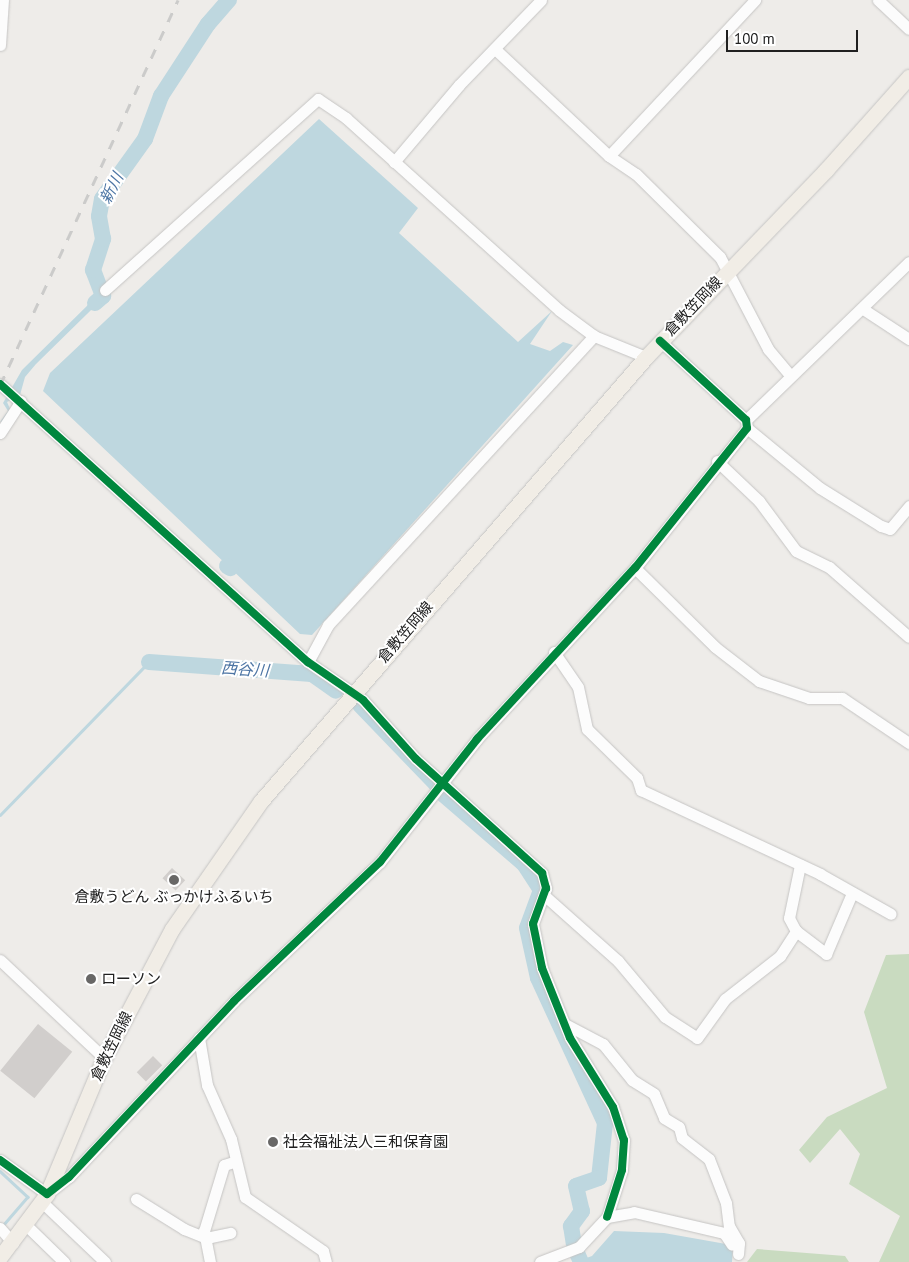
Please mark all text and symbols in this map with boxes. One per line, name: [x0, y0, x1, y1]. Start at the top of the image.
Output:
scale bar: [729, 20, 862, 52]
text: 100 m: [734, 29, 775, 48]
water label: 新川: [95, 169, 127, 207]
street label: 倉敷笠岡線: [660, 273, 726, 339]
street label: 倉敷笠岡線: [374, 598, 436, 666]
water label: 西谷川: [220, 658, 270, 680]
marker: 倉敷うどん ぶっかけふるいち: [168, 874, 180, 886]
place label: 倉敷うどん ぶっかけふるいち: [74, 888, 274, 906]
place label: ローソン: [101, 970, 161, 988]
marker: ローソン: [85, 973, 97, 985]
street label: 倉敷笠岡線: [86, 1008, 136, 1084]
place label: 社会福祉法人三和保育園: [283, 1133, 448, 1151]
marker: 社会福祉法人三和保育園: [267, 1136, 279, 1148]

